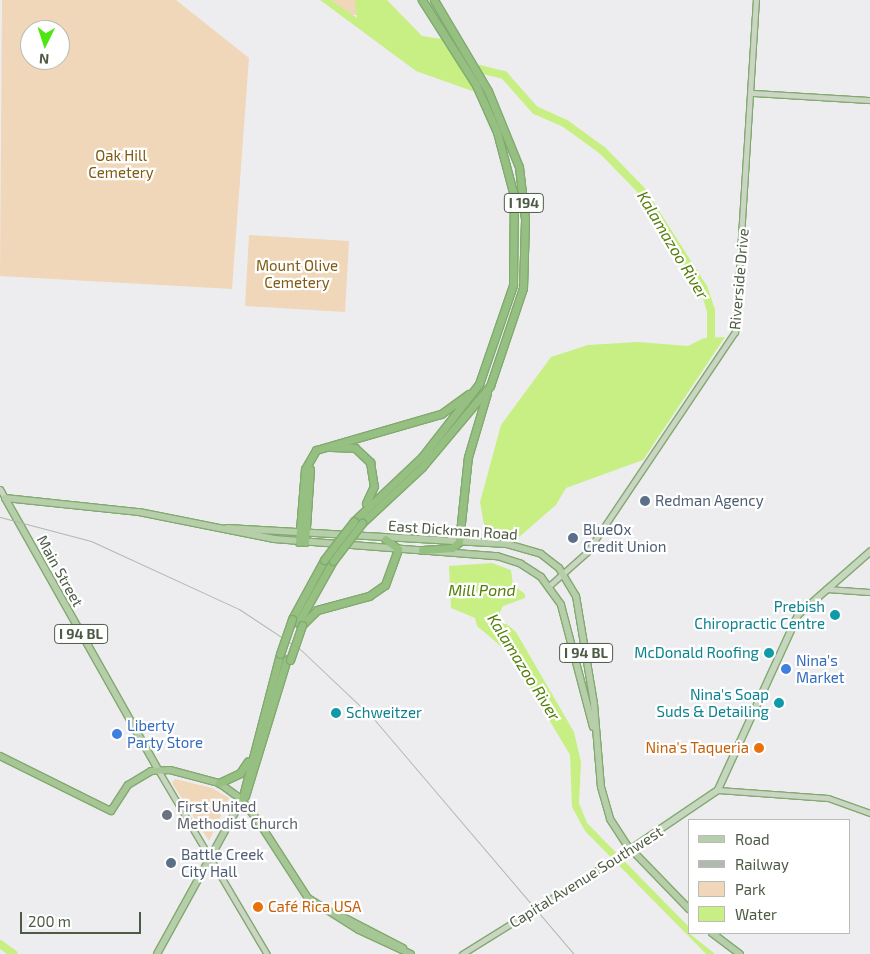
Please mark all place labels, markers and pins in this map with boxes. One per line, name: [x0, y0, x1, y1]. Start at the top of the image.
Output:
place label: Redman Agency: [655, 492, 764, 510]
marker: Redman Agency: [639, 495, 651, 507]
place label: BlueOx Credit Union: [583, 520, 666, 555]
marker: BlueOx Credit Union: [567, 532, 579, 544]
place label: Prebish Chiropractic Centre: [694, 597, 825, 632]
marker: Prebish Chiropractic Centre: [829, 609, 841, 621]
place label: McDonald Roofing: [634, 644, 759, 662]
marker: McDonald Roofing: [763, 647, 775, 659]
place label: Nina's Market: [796, 651, 845, 686]
marker: Nina's Market: [780, 663, 792, 675]
place label: Nina's Soap Suds & Detailing: [657, 685, 769, 720]
marker: Nina's Soap Suds & Detailing: [773, 697, 785, 709]
place label: Schweitzer: [346, 704, 422, 722]
marker: Schweitzer: [330, 707, 342, 719]
place label: Liberty Party Store: [127, 716, 203, 751]
marker: Liberty Party Store: [111, 728, 123, 740]
place label: Nina's Taqueria: [645, 739, 749, 757]
marker: Nina's Taqueria: [753, 742, 765, 754]
place label: First United Methodist Church: [177, 797, 298, 832]
marker: First United Methodist Church: [161, 809, 173, 821]
place label: Battle Creek City Hall: [181, 845, 264, 880]
marker: Battle Creek City Hall: [165, 857, 177, 869]
place label: Café Rica USA: [268, 898, 361, 916]
marker: Café Rica USA: [252, 901, 264, 913]

